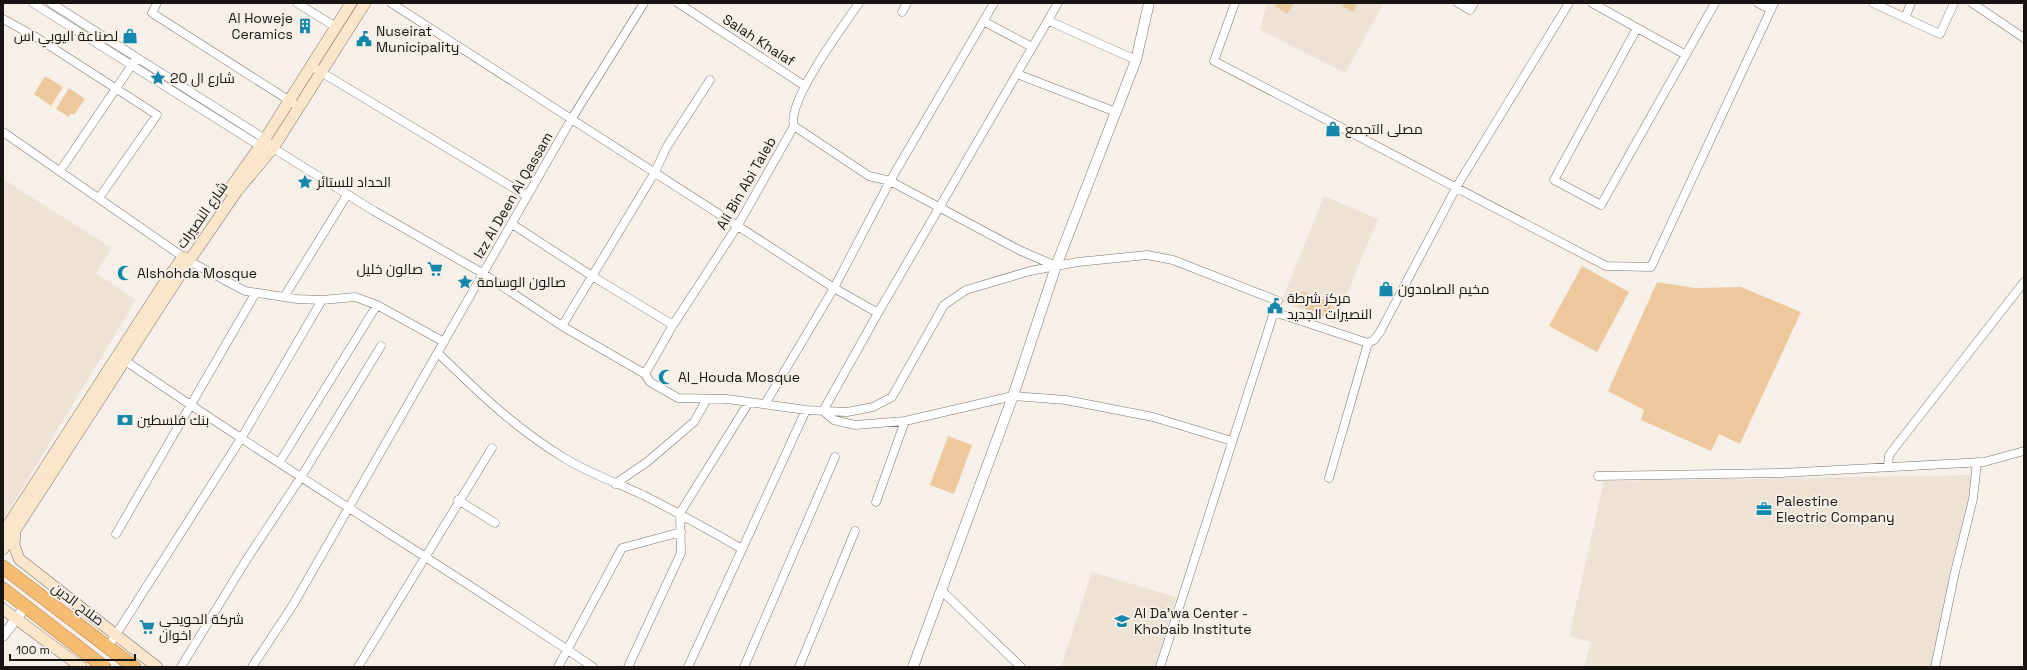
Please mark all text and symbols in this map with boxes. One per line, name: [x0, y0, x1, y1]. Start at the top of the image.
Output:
place label: Al Howeje Ceramics: [228, 9, 293, 43]
street label: Salah Khalaf: [719, 10, 799, 70]
building icon: Al Howeje Ceramics: [296, 17, 314, 35]
place label: Nuseirat Municipality: [376, 22, 459, 56]
place label: لصناعة اليوبي اس: [14, 27, 118, 48]
shop icon: لصناعة اليوبي اس: [121, 27, 139, 45]
public building icon: Nuseirat Municipality: [355, 30, 373, 48]
place icon: شارع ال 20: [149, 69, 167, 87]
place label: شارع ال 20: [170, 69, 235, 87]
shop icon: مصلى التجمع: [1324, 120, 1342, 138]
place label: مصلى التجمع: [1345, 120, 1423, 138]
street label: Izz Al Deen Al Qassam: [469, 129, 557, 261]
street label: Ali Bin Abi Taleb: [712, 133, 780, 233]
place icon: الحداد للستائر: [296, 173, 314, 191]
place label: الحداد للستائر: [316, 173, 391, 191]
street label: شارع النصيرات: [172, 178, 232, 252]
place label: صالون خليل: [357, 260, 423, 278]
supermarket icon: صالون خليل: [426, 260, 444, 278]
mosque icon: Alshohda Mosque: [116, 264, 134, 282]
place label: Alshohda Mosque: [137, 264, 257, 282]
place icon: صالون الوسامة: [456, 273, 474, 291]
place label: صالون الوسامة: [477, 273, 566, 291]
shop icon: مخيم الصامدون: [1377, 280, 1395, 298]
place label: مخيم الصامدون: [1398, 280, 1490, 299]
place label: مركز شرطة النصيرات الجديد: [1287, 289, 1372, 323]
public building icon: مركز شرطة النصيرات الجديد: [1266, 297, 1284, 315]
mosque icon: Al_Houda Mosque: [657, 368, 675, 386]
place label: Al_Houda Mosque: [678, 368, 800, 386]
bank icon: بنك فلسطين: [116, 411, 134, 429]
place label: بنك فلسطين: [137, 411, 209, 429]
place label: Palestine Electric Company: [1776, 492, 1895, 526]
office icon: Palestine Electric Company: [1755, 500, 1773, 518]
street label: صلاح الدين: [48, 578, 108, 630]
place label: Al Da'wa Center - Khobaib Institute: [1134, 604, 1251, 638]
place label: شركة الحويحي اخوان: [159, 610, 244, 644]
school or university icon: Al Da'wa Center - Khobaib Institute: [1113, 612, 1131, 630]
supermarket icon: شركة الحويحي اخوان: [138, 618, 156, 636]
scale bar: [10, 636, 135, 662]
text: 100 m: [16, 642, 50, 658]

